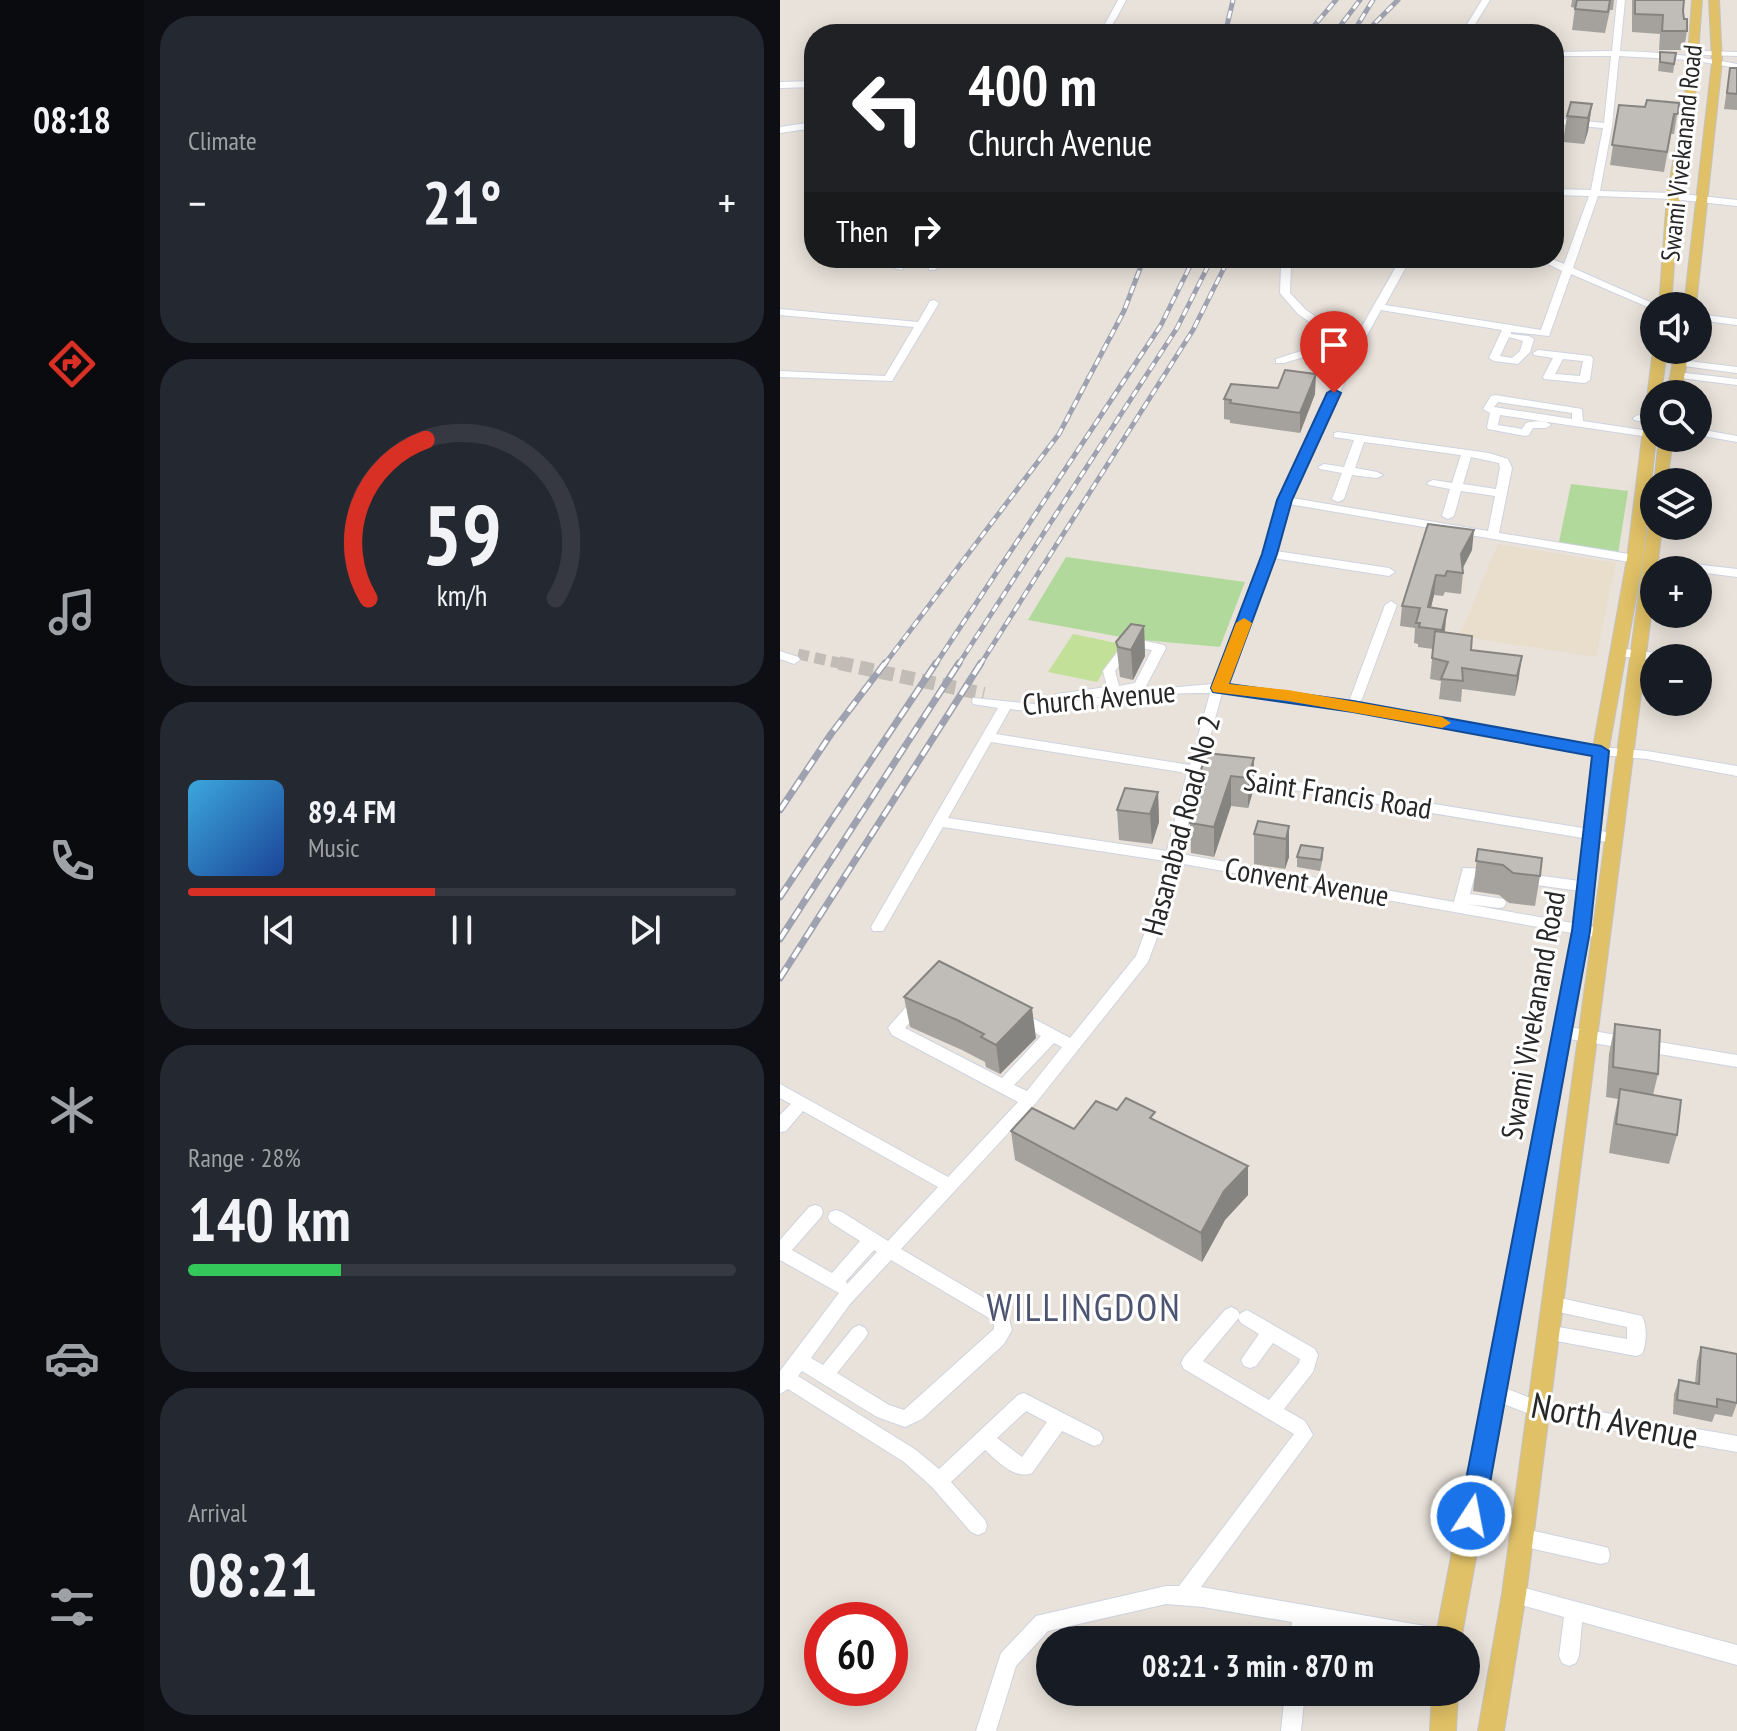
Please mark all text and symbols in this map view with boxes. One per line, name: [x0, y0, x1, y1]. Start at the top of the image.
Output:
street label: Swami Vivekanand Road: [1653, 43, 1709, 263]
text: 400 m: [968, 49, 1097, 121]
icon: left: [836, 56, 940, 160]
text: 08:18: [33, 96, 111, 143]
text: Church Avenue: [968, 119, 1152, 166]
text: Climate: [188, 124, 257, 157]
text: 21°: [422, 163, 502, 241]
text: −: [188, 174, 206, 231]
text: +: [718, 174, 736, 231]
icon: right: [904, 208, 948, 252]
text: Then: [836, 211, 888, 250]
map controls: [1640, 292, 1712, 716]
button: sound: [1640, 292, 1712, 364]
pin: [1300, 311, 1368, 393]
icon: arrive: [1312, 323, 1356, 367]
icon: directions: [44, 336, 100, 392]
button: search: [1640, 380, 1712, 452]
button: layers: [1640, 468, 1712, 540]
text: 59: [422, 479, 502, 587]
button: +: [1640, 556, 1712, 628]
text: km/h: [437, 577, 487, 614]
icon: music: [44, 584, 100, 640]
button: −: [1640, 644, 1712, 716]
street label: Church Avenue: [1021, 671, 1177, 723]
street label: Hasanabad Road No 2: [1132, 711, 1228, 939]
street label: Saint Francis Road: [1241, 759, 1435, 827]
text: 89.4 FM: [308, 792, 396, 831]
text: Music: [308, 831, 360, 864]
icon: phone: [44, 833, 100, 889]
street label: Convent Avenue: [1222, 847, 1392, 915]
street label: Swami Vivekanand Road: [1491, 888, 1573, 1142]
icon: previous: [257, 908, 301, 952]
icon: pause: [440, 908, 484, 952]
icon: next: [623, 908, 667, 952]
icon: climate: [44, 1082, 100, 1138]
text: Range · 28%: [188, 1141, 301, 1174]
text: 140 km: [188, 1180, 351, 1258]
district label: WILLINGDON: [986, 1282, 1182, 1331]
icon: car: [44, 1330, 100, 1386]
street label: North Avenue: [1528, 1381, 1702, 1459]
position arrow: [1429, 1474, 1513, 1558]
text: Arrival: [188, 1496, 247, 1529]
text: 08:21: [188, 1535, 318, 1613]
icon: filters: [44, 1579, 100, 1635]
speed limit sign: 60: [804, 1602, 908, 1706]
text: 08:21 · 3 min · 870 m: [1142, 1646, 1374, 1685]

